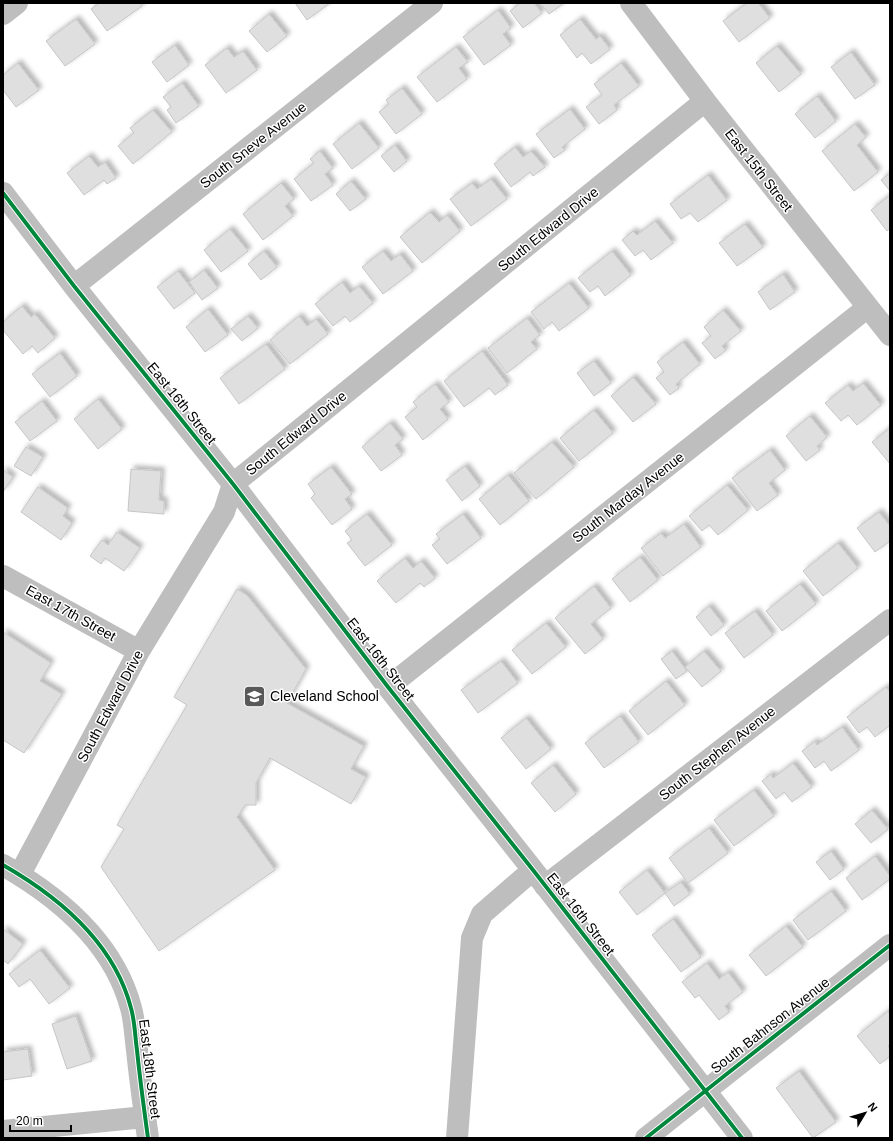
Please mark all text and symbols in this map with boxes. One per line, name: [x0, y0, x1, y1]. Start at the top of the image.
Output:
street label: South Sneve Avenue: [197, 98, 310, 191]
street label: East 15th Street: [722, 126, 796, 215]
street label: South Edward Drive: [495, 183, 602, 274]
street label: East 16th Street: [144, 359, 220, 447]
street label: South Edward Drive: [243, 387, 350, 478]
street label: South Marday Avenue: [569, 448, 687, 546]
street label: East 17th Street: [23, 582, 119, 644]
street label: East 16th Street: [344, 615, 418, 704]
street label: South Edward Drive: [74, 647, 146, 765]
school or university icon: Cleveland School: [241, 683, 267, 709]
place label: Cleveland School: [270, 688, 379, 704]
street label: South Stephen Avenue: [656, 703, 778, 803]
street label: East 16th Street: [544, 870, 618, 959]
street label: South Bahnson Avenue: [708, 974, 833, 1076]
street label: East 18th Street: [136, 1018, 164, 1120]
north arrow: [845, 1093, 885, 1133]
text: N: [866, 1100, 880, 1114]
scale bar: [10, 1107, 71, 1133]
text: 20 m: [16, 1114, 43, 1128]

